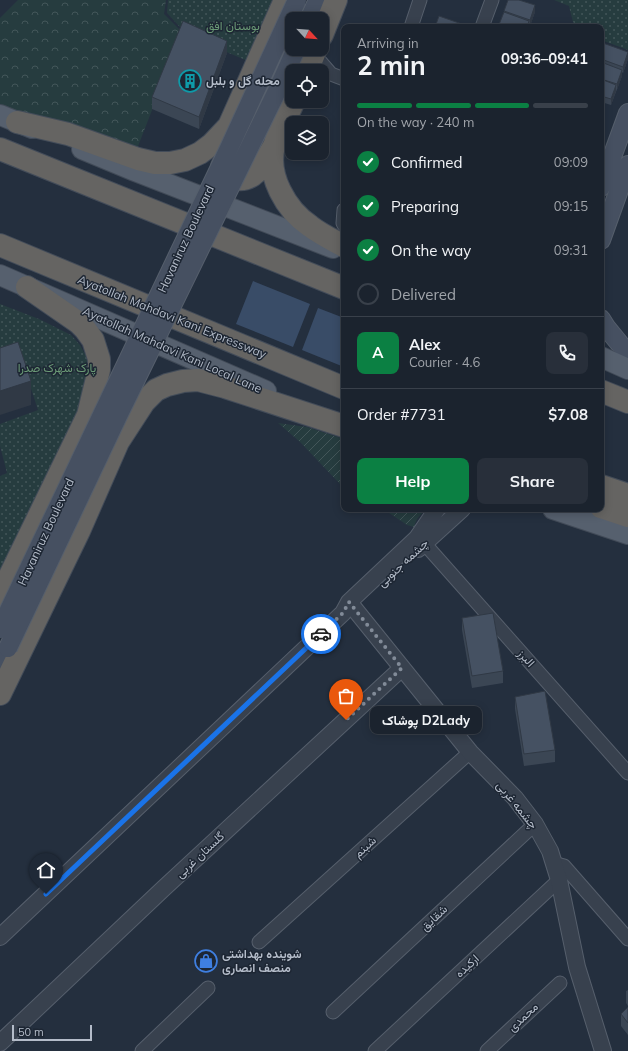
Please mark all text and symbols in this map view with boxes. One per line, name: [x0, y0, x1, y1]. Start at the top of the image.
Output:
north arrow: [285, 12, 329, 56]
map controls: [285, 12, 329, 160]
park label: بوستان افق: [206, 18, 260, 34]
text: Arriving in: [357, 35, 419, 51]
text: 2 min: [357, 49, 426, 82]
text: 09:36–09:41: [501, 49, 588, 68]
button: locate: [285, 64, 329, 108]
building icon: محله گل و بلبل: [177, 68, 203, 94]
place label: محله گل و بلبل: [206, 73, 280, 89]
text: On the way · 240 m: [357, 114, 474, 130]
button: layers: [285, 116, 329, 160]
icon: check: [357, 151, 379, 173]
text: Confirmed: [391, 153, 462, 172]
text: 09:09: [554, 154, 588, 170]
street label: Havaniruz Boulevard: [154, 183, 217, 295]
icon: check: [357, 195, 379, 217]
text: Preparing: [391, 197, 459, 216]
text: 09:15: [554, 198, 588, 214]
icon: check: [357, 239, 379, 261]
text: On the way: [391, 241, 471, 260]
text: 09:31: [554, 242, 588, 258]
street label: Ayatollah Mahdavi Kani Expressway: [76, 272, 269, 362]
text: Delivered: [391, 285, 456, 304]
street label: Ayatollah Mahdavi Kani Local Lane: [80, 303, 264, 396]
button: phone: [546, 332, 588, 374]
text: Alex: [409, 335, 441, 354]
text: A: [372, 343, 384, 362]
text: Courier · 4.6: [409, 354, 480, 370]
park label: پارک شهرک صدرا: [18, 360, 97, 376]
text: Order #7731: [357, 405, 445, 424]
text: $7.08: [548, 405, 588, 424]
button: Help: [357, 458, 469, 504]
button: Share: [477, 458, 588, 504]
street label: Havaniruz Boulevard: [14, 476, 77, 588]
street label: چشمه جنوبی: [374, 535, 432, 591]
courier: [301, 614, 341, 654]
icon: car: [310, 623, 332, 645]
street label: البرز: [513, 645, 538, 670]
pin: [329, 679, 363, 720]
icon: bag: [335, 685, 357, 707]
callout: پوشاک D2Lady: [370, 706, 482, 734]
text: پوشاک D2Lady: [382, 712, 470, 728]
street label: چشمه غربی: [493, 778, 541, 832]
street label: گلستان غربی: [172, 828, 228, 882]
street label: شبنم: [350, 833, 380, 861]
pin: [29, 853, 63, 894]
icon: home: [35, 859, 57, 881]
street label: شقایق: [417, 901, 451, 935]
place label: شوینده بهداشتی منصف انصاری: [222, 946, 302, 976]
shop icon: شوینده بهداشتی منصف انصاری: [193, 948, 219, 974]
street label: ارکیده: [452, 951, 482, 981]
street label: محمدی: [504, 999, 542, 1035]
scale bar: [12, 1023, 92, 1042]
text: 50 m: [18, 1025, 44, 1039]

